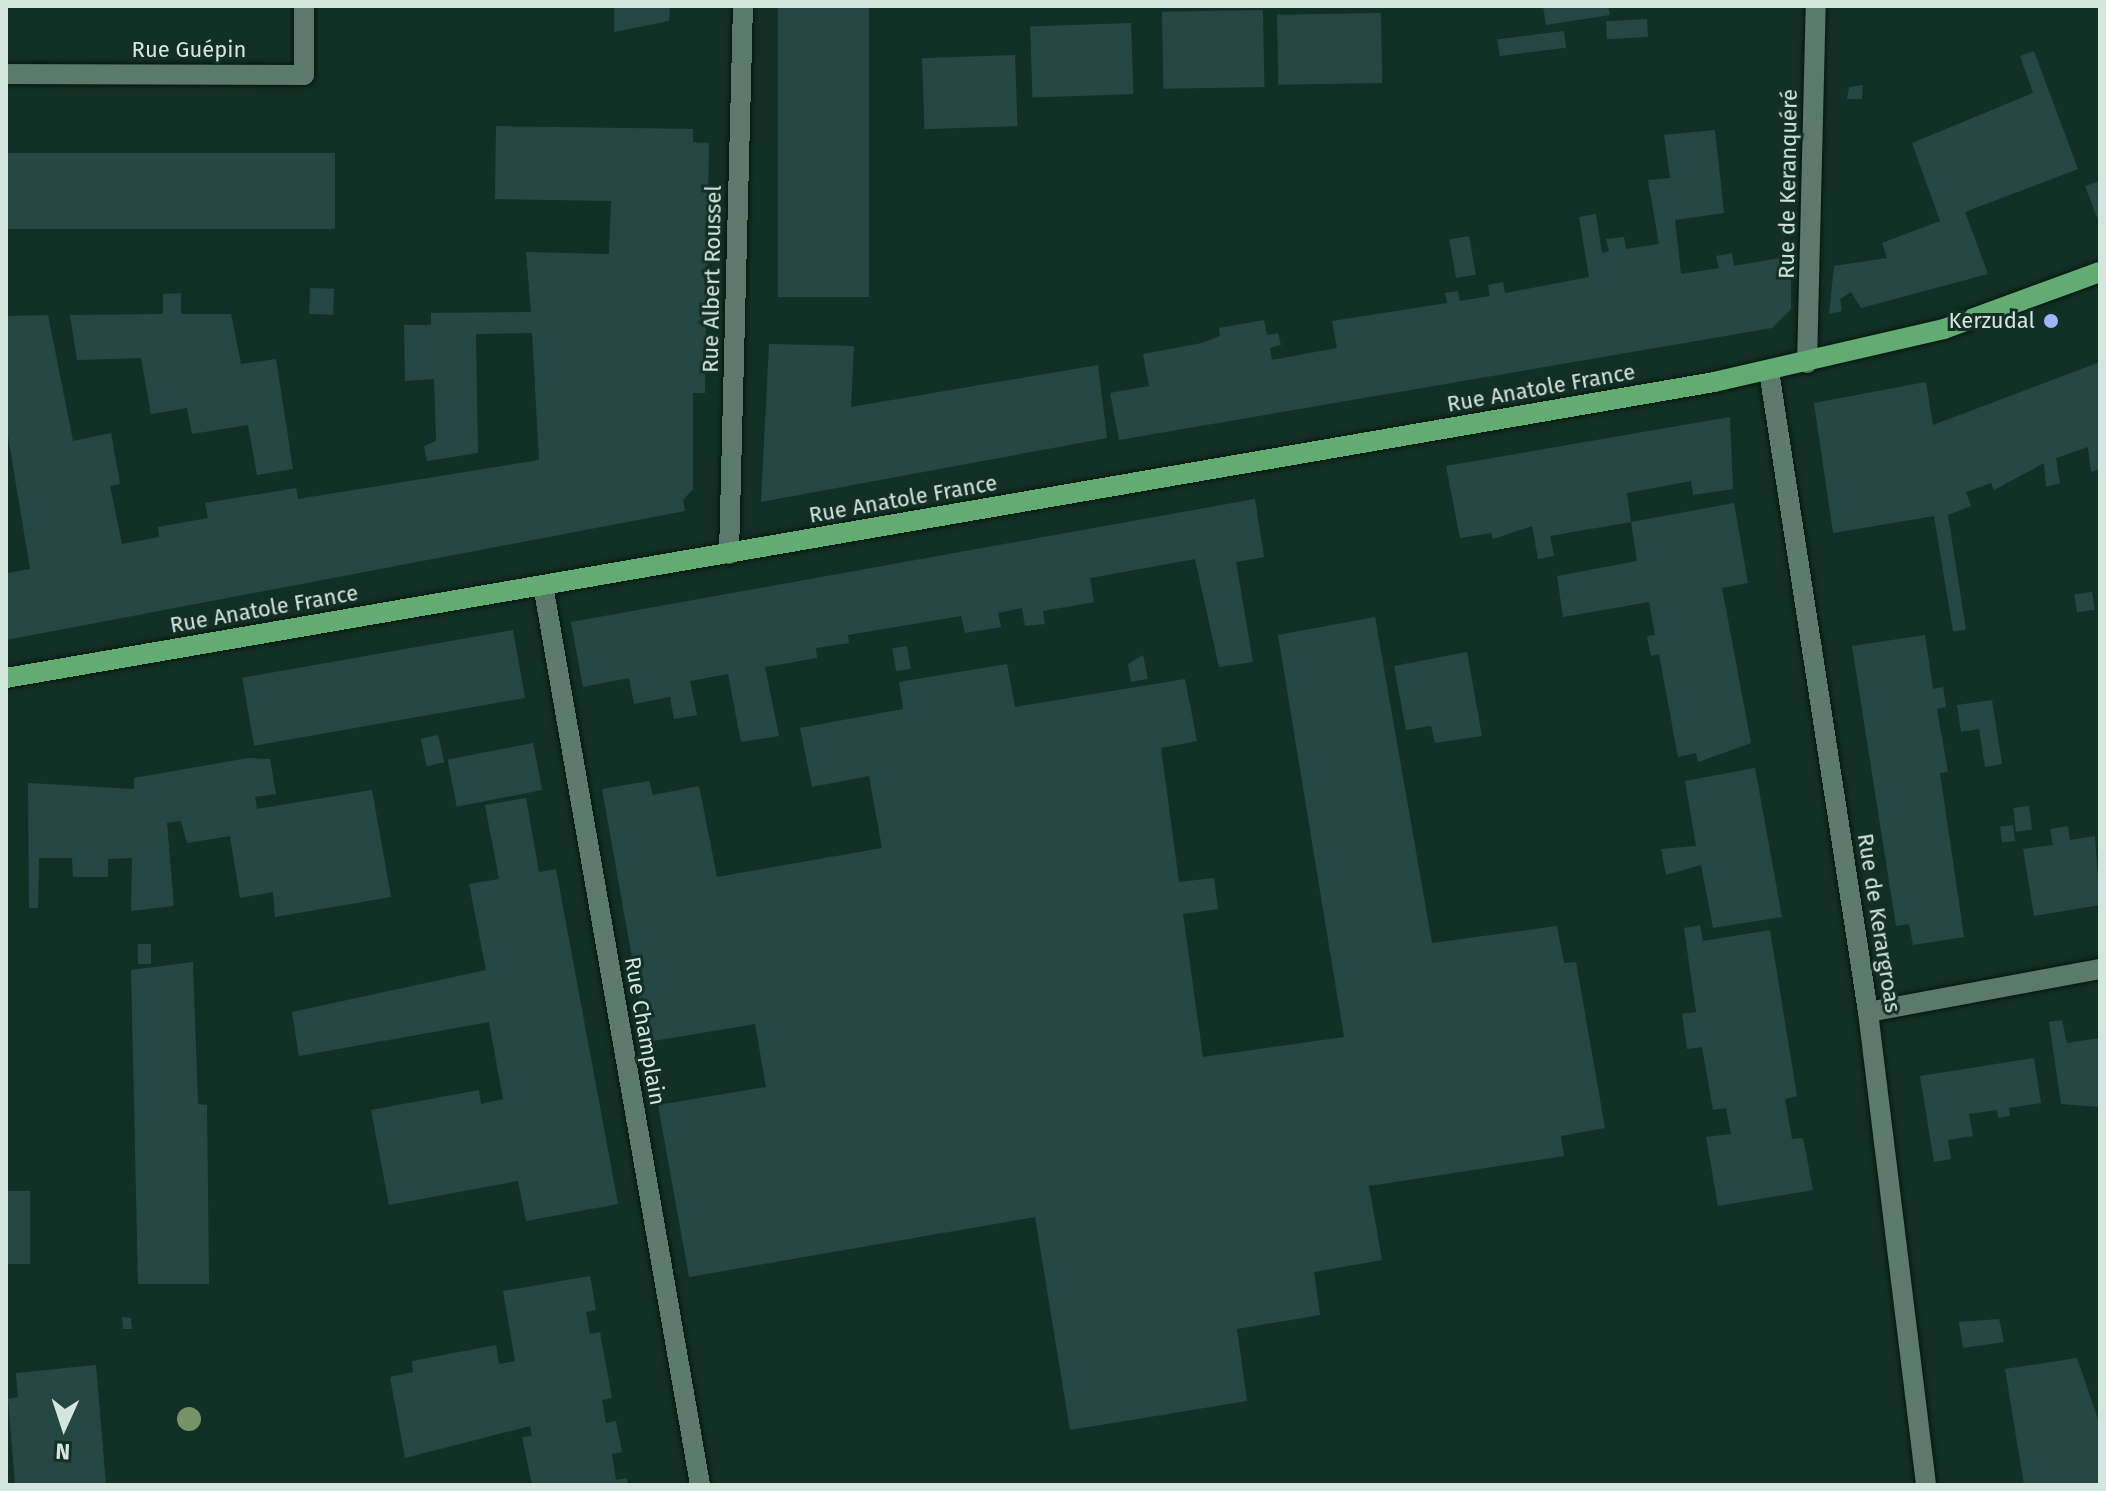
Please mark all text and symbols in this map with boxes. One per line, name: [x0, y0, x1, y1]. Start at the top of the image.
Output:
street label: Rue Guépin: [132, 37, 246, 63]
street label: Rue de Keranquéré: [1773, 89, 1803, 279]
street label: Rue Albert Roussel: [697, 185, 727, 373]
place label: Kerzudal: [1949, 308, 2035, 334]
marker: Kerzudal: [2042, 312, 2060, 330]
street label: Rue Anatole France: [1445, 358, 1637, 418]
street label: Rue Anatole France: [807, 469, 999, 529]
street label: Rue Anatole France: [168, 579, 360, 639]
street label: Rue de Kerargroas: [1852, 831, 1906, 1015]
street label: Rue Champlain: [619, 955, 671, 1107]
north arrow: [24, 1387, 104, 1467]
text: N: [55, 1438, 71, 1465]

